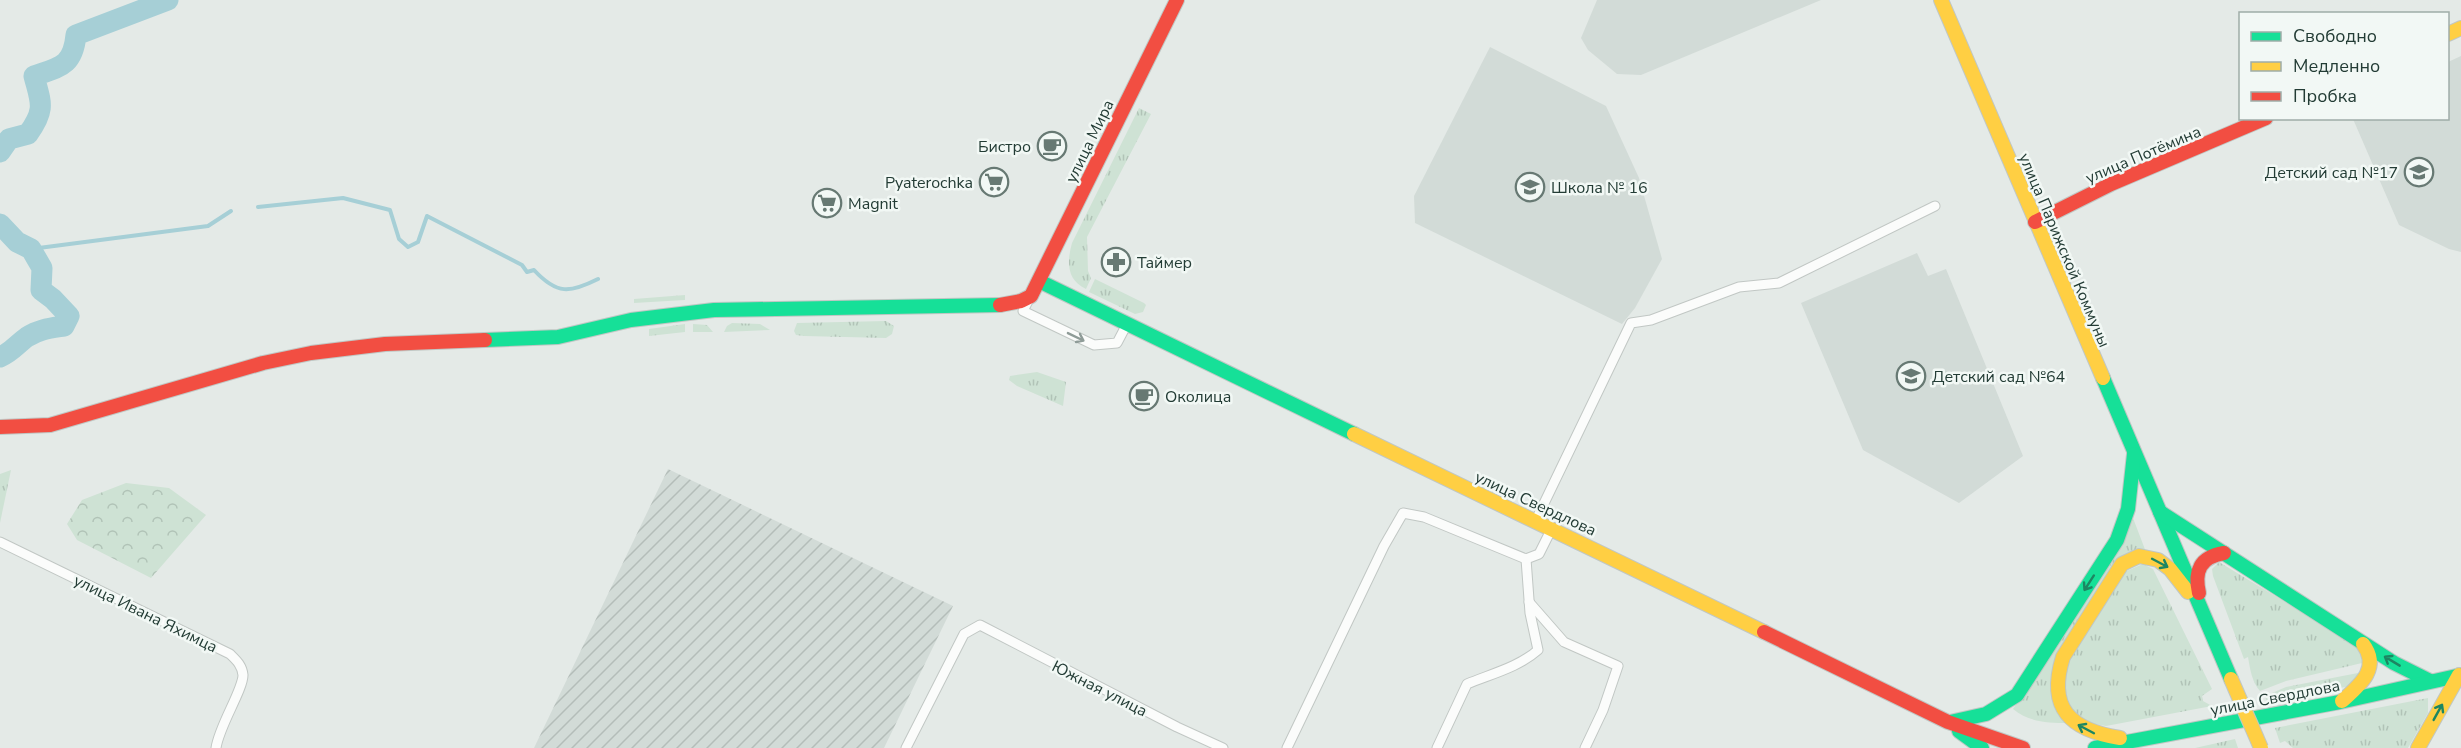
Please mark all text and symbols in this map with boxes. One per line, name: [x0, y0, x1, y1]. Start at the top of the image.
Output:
legend: [2239, 12, 2449, 120]
text: Свободно: [2293, 24, 2377, 48]
text: Медленно: [2293, 54, 2380, 78]
text: Пробка: [2293, 84, 2357, 108]
street label: улица Мира: [1060, 96, 1119, 187]
street label: улица Потёмина: [2082, 121, 2205, 189]
cafe icon: Бистро: [1036, 130, 1068, 162]
place label: Бистро: [978, 136, 1031, 158]
street label: улица Парижской Коммуны: [2013, 150, 2115, 351]
school or university icon: Детский сад №17: [2403, 156, 2435, 188]
place label: Детский сад №17: [2265, 162, 2398, 184]
supermarket icon: Pyaterochka: [978, 166, 1010, 198]
school or university icon: Школа № 16: [1514, 171, 1546, 203]
place label: Pyaterochka: [885, 172, 973, 194]
place label: Школа № 16: [1551, 177, 1648, 199]
supermarket icon: Magnit: [811, 187, 843, 219]
place label: Magnit: [848, 193, 898, 215]
pharmacy icon: Таймер: [1100, 246, 1132, 278]
place label: Таймер: [1137, 252, 1192, 274]
one-way arrow: [1067, 331, 1085, 343]
school or university icon: Детский сад №64: [1895, 360, 1927, 392]
place label: Детский сад №64: [1932, 366, 2066, 388]
cafe icon: Околица: [1128, 380, 1160, 412]
place label: Околица: [1165, 386, 1231, 408]
street label: улица Свердлова: [1471, 466, 1600, 542]
one-way arrow: [2151, 557, 2168, 569]
street label: улица Ивана Яхимца: [70, 570, 221, 658]
one-way arrow: [2083, 574, 2096, 591]
street label: Южная улица: [1048, 655, 1151, 722]
one-way arrow: [2384, 655, 2401, 667]
street label: улица Свердлова: [2209, 675, 2342, 721]
one-way arrow: [2432, 704, 2444, 721]
one-way arrow: [2078, 723, 2095, 735]

